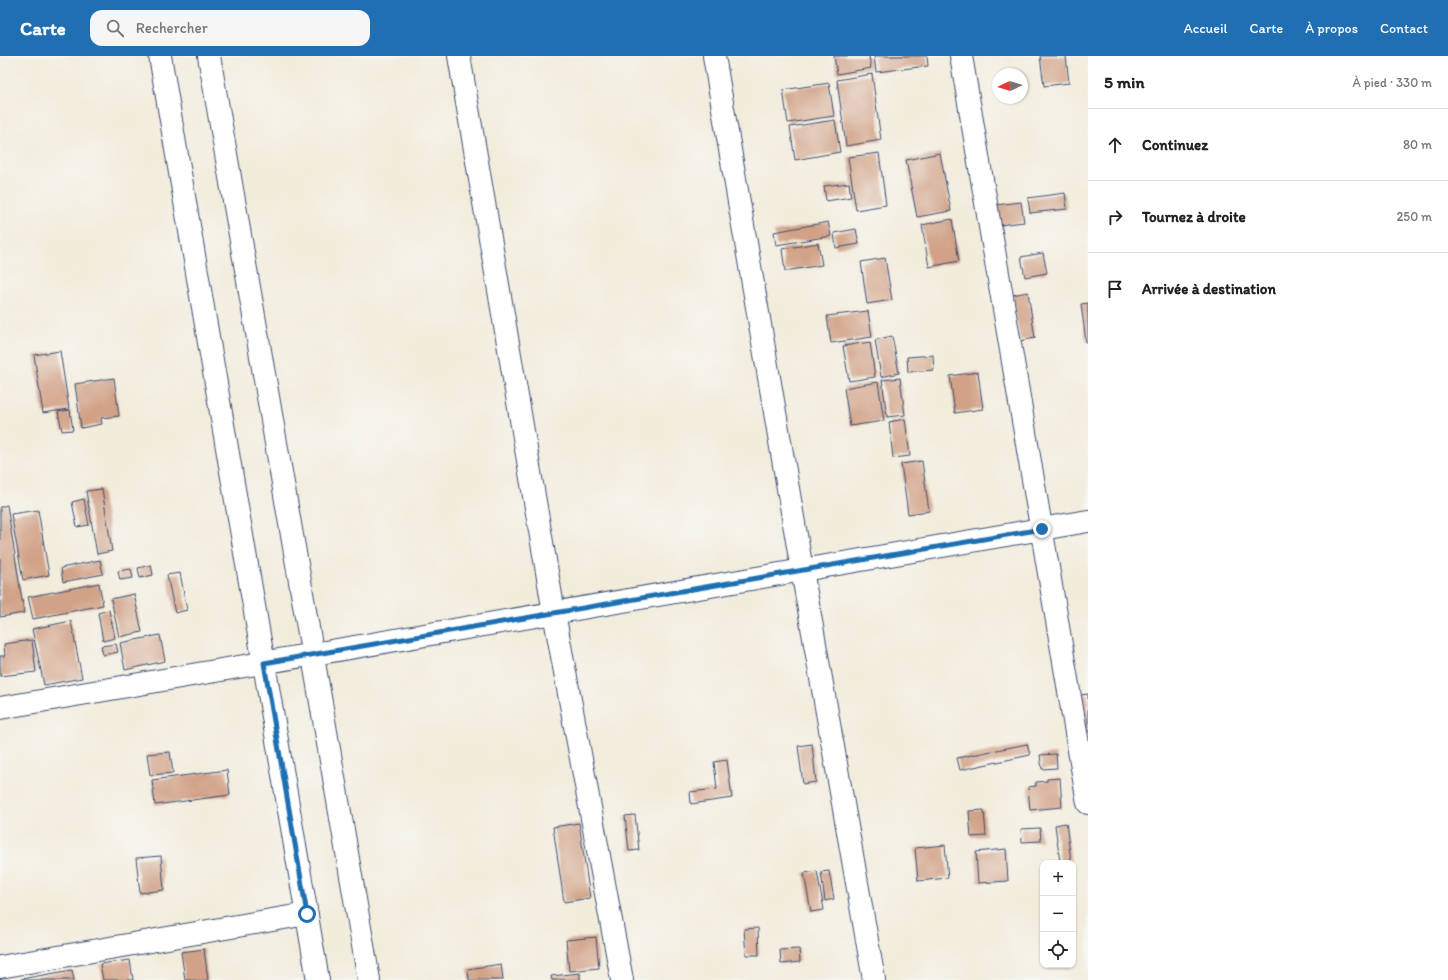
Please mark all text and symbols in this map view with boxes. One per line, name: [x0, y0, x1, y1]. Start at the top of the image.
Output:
search box: [90, 10, 370, 46]
text: Carte: [20, 17, 66, 40]
icon: search: [104, 17, 126, 39]
text: Rechercher: [136, 19, 208, 37]
text: Accueil: [1184, 20, 1227, 37]
text: Carte: [1249, 20, 1283, 37]
text: À propos: [1305, 20, 1358, 37]
text: Contact: [1380, 20, 1428, 37]
north arrow: [992, 68, 1028, 104]
text: 5 min: [1104, 72, 1144, 92]
text: À pied · 330 m: [1352, 75, 1432, 90]
icon: ahead: [1104, 134, 1126, 156]
text: Continuez: [1142, 136, 1208, 154]
text: 80 m: [1403, 137, 1432, 152]
icon: right: [1104, 206, 1126, 228]
text: Tournez à droite: [1142, 208, 1246, 226]
text: 250 m: [1396, 209, 1432, 224]
icon: arrive: [1104, 278, 1126, 300]
text: Arrivée à destination: [1142, 280, 1276, 298]
route end: [1033, 520, 1051, 538]
map controls: [1040, 860, 1076, 968]
button: +: [1040, 860, 1076, 896]
button: −: [1040, 896, 1076, 932]
route start: [298, 905, 316, 923]
button: locate: [1040, 932, 1076, 968]

